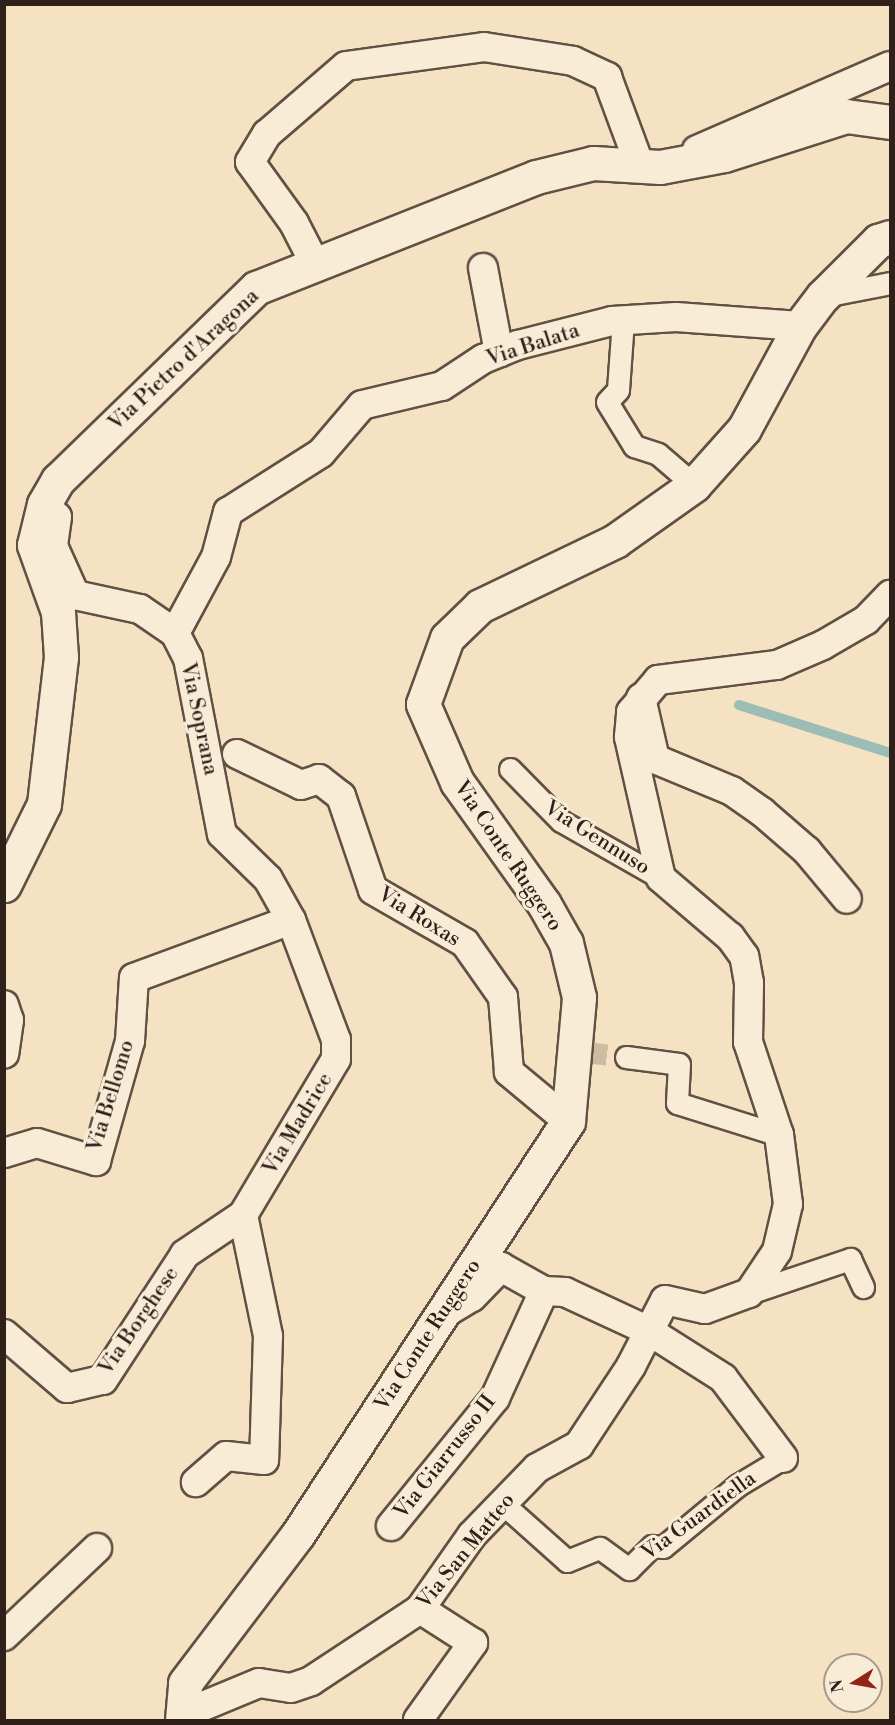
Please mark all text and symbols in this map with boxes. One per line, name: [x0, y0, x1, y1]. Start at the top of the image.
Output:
street label: Via Pietro d'Aragona: [104, 284, 264, 436]
street label: Via Balata: [483, 318, 583, 372]
street label: Via Soprana: [175, 660, 223, 778]
street label: Via Conte Ruggero: [448, 776, 568, 936]
street label: Via Gennuso: [540, 796, 654, 880]
street label: Via Roxas: [373, 882, 465, 952]
street label: Via Bellomo: [82, 1037, 140, 1155]
street label: Via Madrice: [258, 1068, 338, 1180]
street label: Via Conte Ruggero: [370, 1254, 486, 1416]
street label: Via Borghese: [94, 1262, 184, 1380]
street label: Via Giarrusso II: [389, 1390, 501, 1524]
street label: Via Guardiella: [637, 1466, 761, 1566]
street label: Via San Matteo: [412, 1488, 520, 1614]
north arrow: [823, 1653, 883, 1713]
text: N: [826, 1678, 848, 1694]

